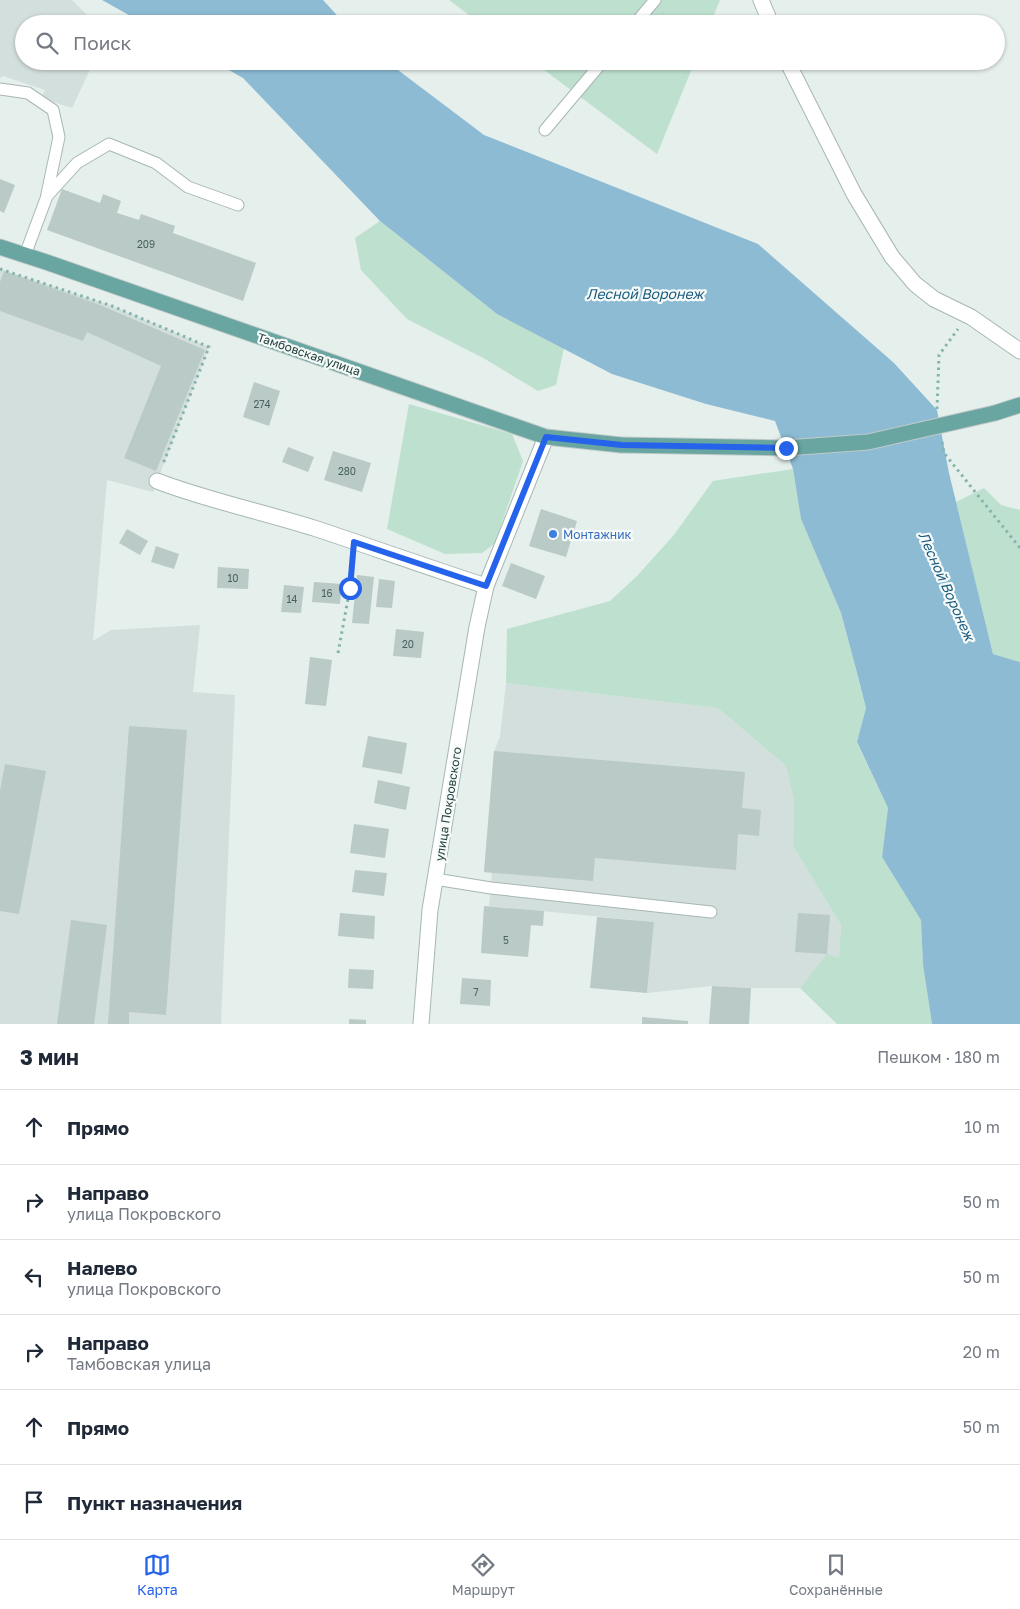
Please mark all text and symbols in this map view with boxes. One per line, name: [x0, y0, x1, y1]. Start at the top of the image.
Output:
search box: [15, 15, 1005, 70]
icon: search: [33, 29, 61, 57]
text: Поиск: [73, 31, 132, 54]
house number: 209: [137, 238, 155, 250]
water label: Лесной Воронеж: [586, 285, 705, 302]
street label: Тамбовская улица: [255, 329, 363, 379]
house number: 274: [253, 398, 271, 410]
route end: [775, 437, 798, 460]
house number: 280: [338, 465, 356, 477]
place label: Монтажник: [563, 527, 632, 542]
marker: Монтажник: [547, 528, 559, 540]
water label: Лесной Воронеж: [915, 529, 979, 645]
house number: 10: [227, 572, 239, 584]
route start: [339, 577, 362, 600]
house number: 16: [322, 587, 332, 599]
house number: 14: [287, 593, 297, 605]
house number: 20: [402, 638, 414, 650]
street label: улица Покровского: [432, 746, 464, 862]
house number: 5: [503, 934, 509, 946]
house number: 7: [473, 986, 479, 998]
text: 3 мин: [20, 1044, 79, 1070]
text: Пешком · 180 m: [877, 1047, 1000, 1067]
icon: ahead: [20, 1113, 48, 1141]
text: Прямо: [67, 1116, 129, 1139]
text: 10 m: [964, 1117, 1000, 1137]
text: Направо: [67, 1181, 149, 1204]
icon: right: [20, 1188, 48, 1216]
text: 50 m: [963, 1192, 1000, 1212]
text: улица Покровского: [67, 1204, 221, 1224]
text: Налево: [67, 1256, 137, 1279]
icon: left: [20, 1263, 48, 1291]
text: 50 m: [963, 1267, 1000, 1287]
text: улица Покровского: [67, 1279, 221, 1299]
text: Направо: [67, 1331, 149, 1354]
icon: right: [20, 1338, 48, 1366]
text: 20 m: [963, 1342, 1000, 1362]
text: Тамбовская улица: [67, 1354, 211, 1374]
icon: ahead: [20, 1413, 48, 1441]
text: Прямо: [67, 1416, 129, 1439]
text: 50 m: [963, 1417, 1000, 1437]
icon: arrive: [20, 1488, 48, 1516]
text: Пункт назначения: [67, 1491, 242, 1514]
tab: Карта: [137, 1551, 178, 1598]
tab: Маршрут: [452, 1551, 515, 1598]
tab: Сохранённые: [789, 1551, 883, 1598]

